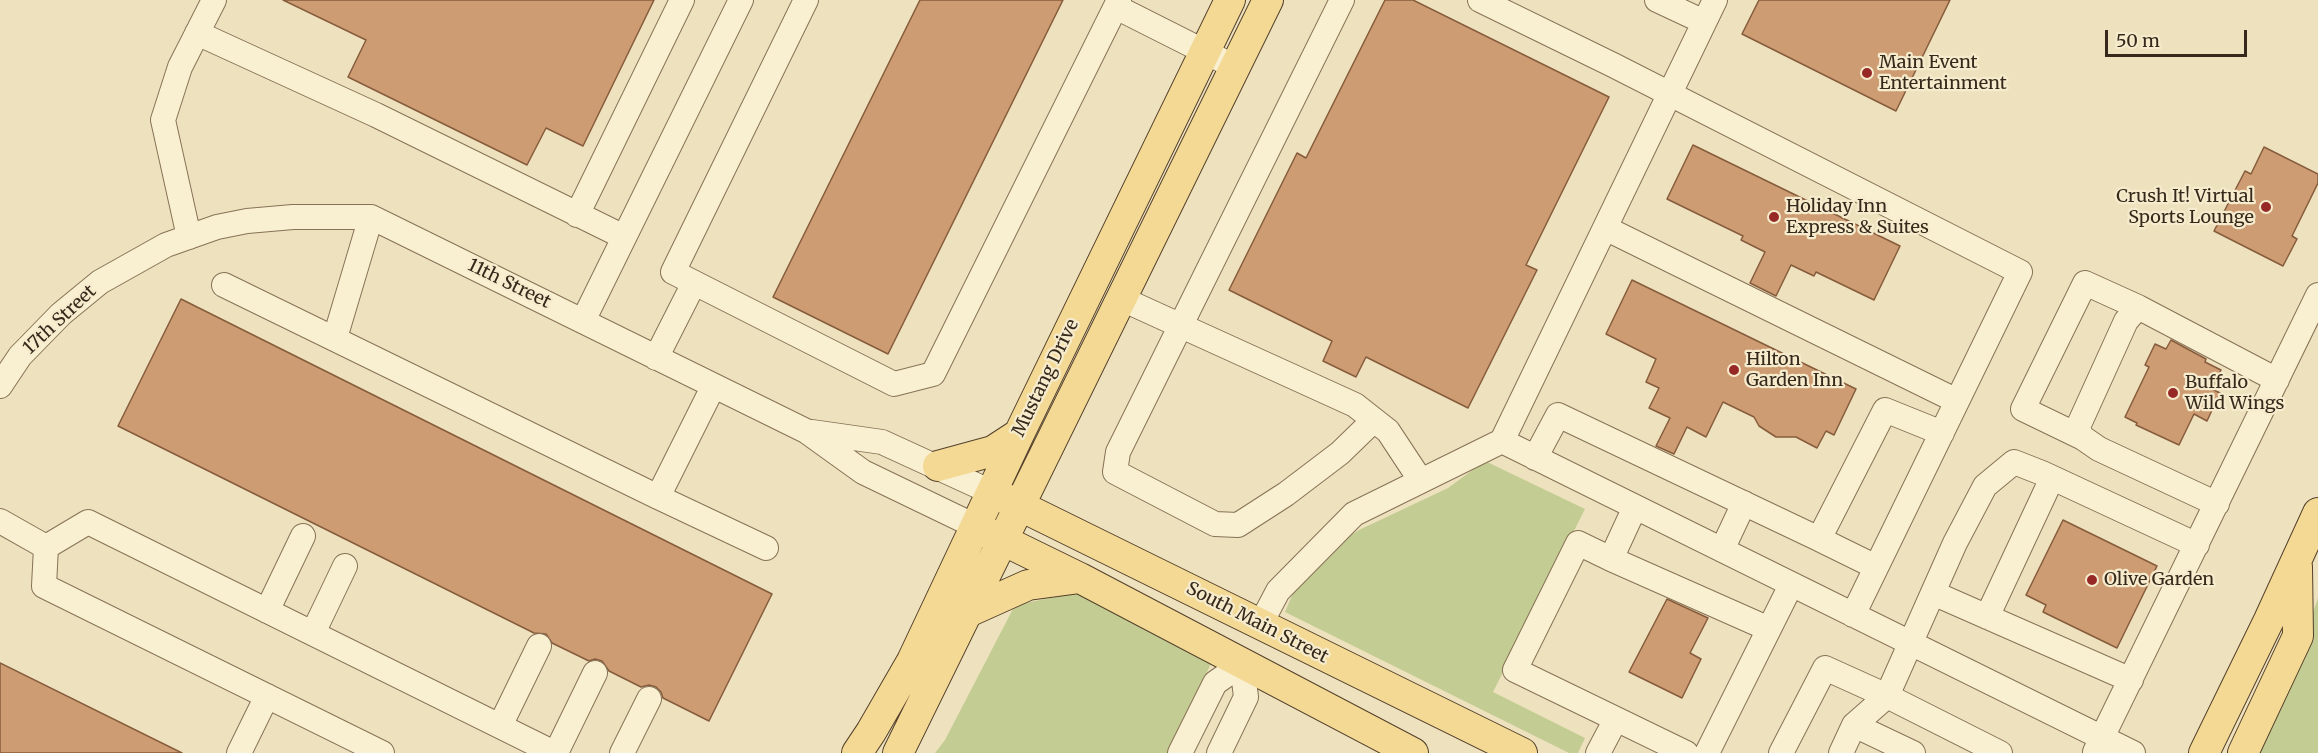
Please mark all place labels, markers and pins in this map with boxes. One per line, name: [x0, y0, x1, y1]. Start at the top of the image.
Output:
place label: Main Event Entertainment: [1879, 52, 2007, 94]
marker: Main Event Entertainment: [1860, 66, 1874, 80]
place label: Crush It! Virtual Sports Lounge: [2116, 186, 2254, 228]
place label: Holiday Inn Express & Suites: [1786, 196, 1929, 238]
marker: Crush It! Virtual Sports Lounge: [2259, 200, 2273, 214]
marker: Holiday Inn Express & Suites: [1767, 210, 1781, 224]
place label: Hilton Garden Inn: [1746, 349, 1843, 392]
marker: Hilton Garden Inn: [1727, 363, 1741, 377]
place label: Buffalo Wild Wings: [2185, 372, 2284, 415]
marker: Buffalo Wild Wings: [2166, 386, 2180, 400]
place label: Olive Garden: [2104, 569, 2214, 591]
marker: Olive Garden: [2085, 573, 2099, 587]

